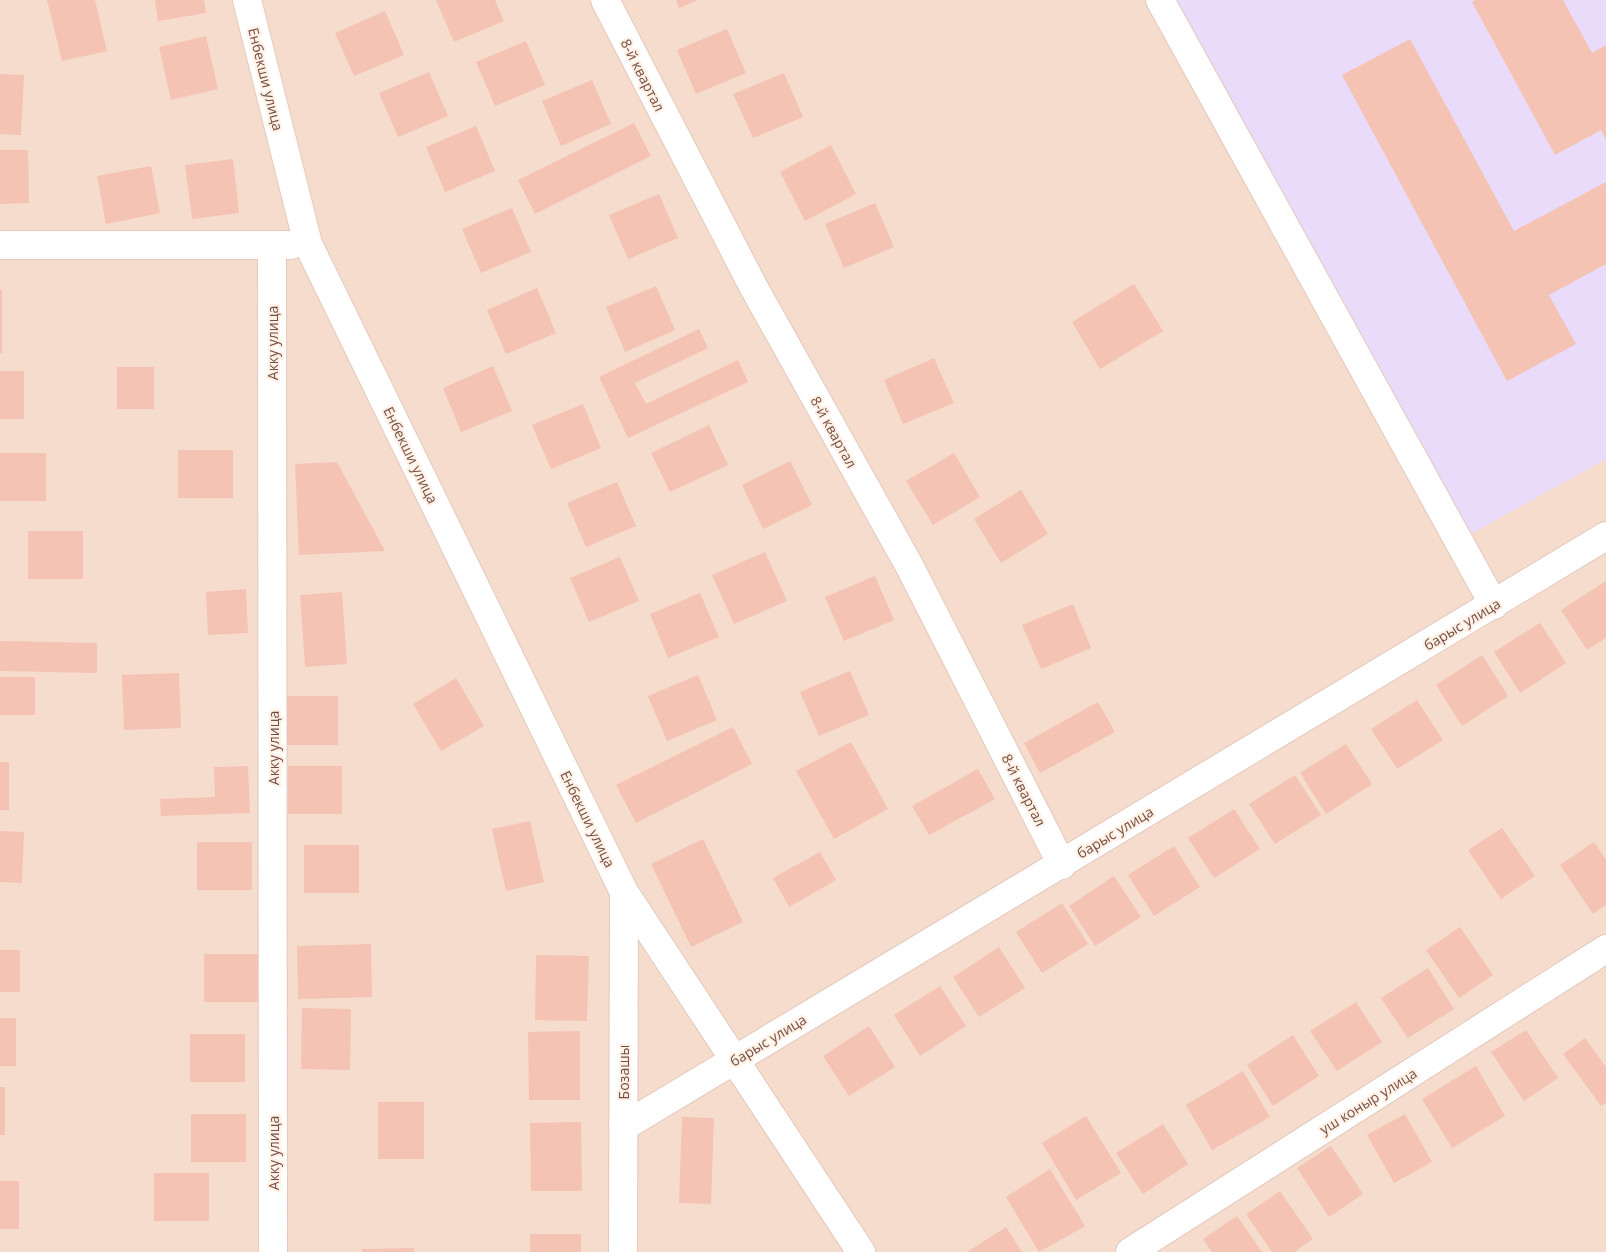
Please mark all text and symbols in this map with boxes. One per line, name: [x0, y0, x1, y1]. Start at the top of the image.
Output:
street label: Енбекши улица: [244, 26, 288, 132]
street label: 8-й квартал: [617, 35, 669, 115]
street label: Акку улица: [263, 306, 282, 380]
street label: 8-й квартал: [807, 393, 861, 471]
street label: Енбекши улица: [379, 403, 443, 507]
street label: барыс улица: [1420, 594, 1504, 654]
street label: Акку улица: [264, 711, 283, 785]
street label: 8-й квартал: [998, 750, 1050, 830]
street label: Енбекши улица: [556, 767, 620, 871]
street label: барыс улица: [1073, 802, 1157, 862]
street label: барыс улица: [726, 1010, 810, 1070]
street label: Бозашы: [614, 1045, 633, 1099]
street label: уш коныр улица: [1316, 1064, 1420, 1138]
street label: Акку улица: [264, 1116, 283, 1190]

